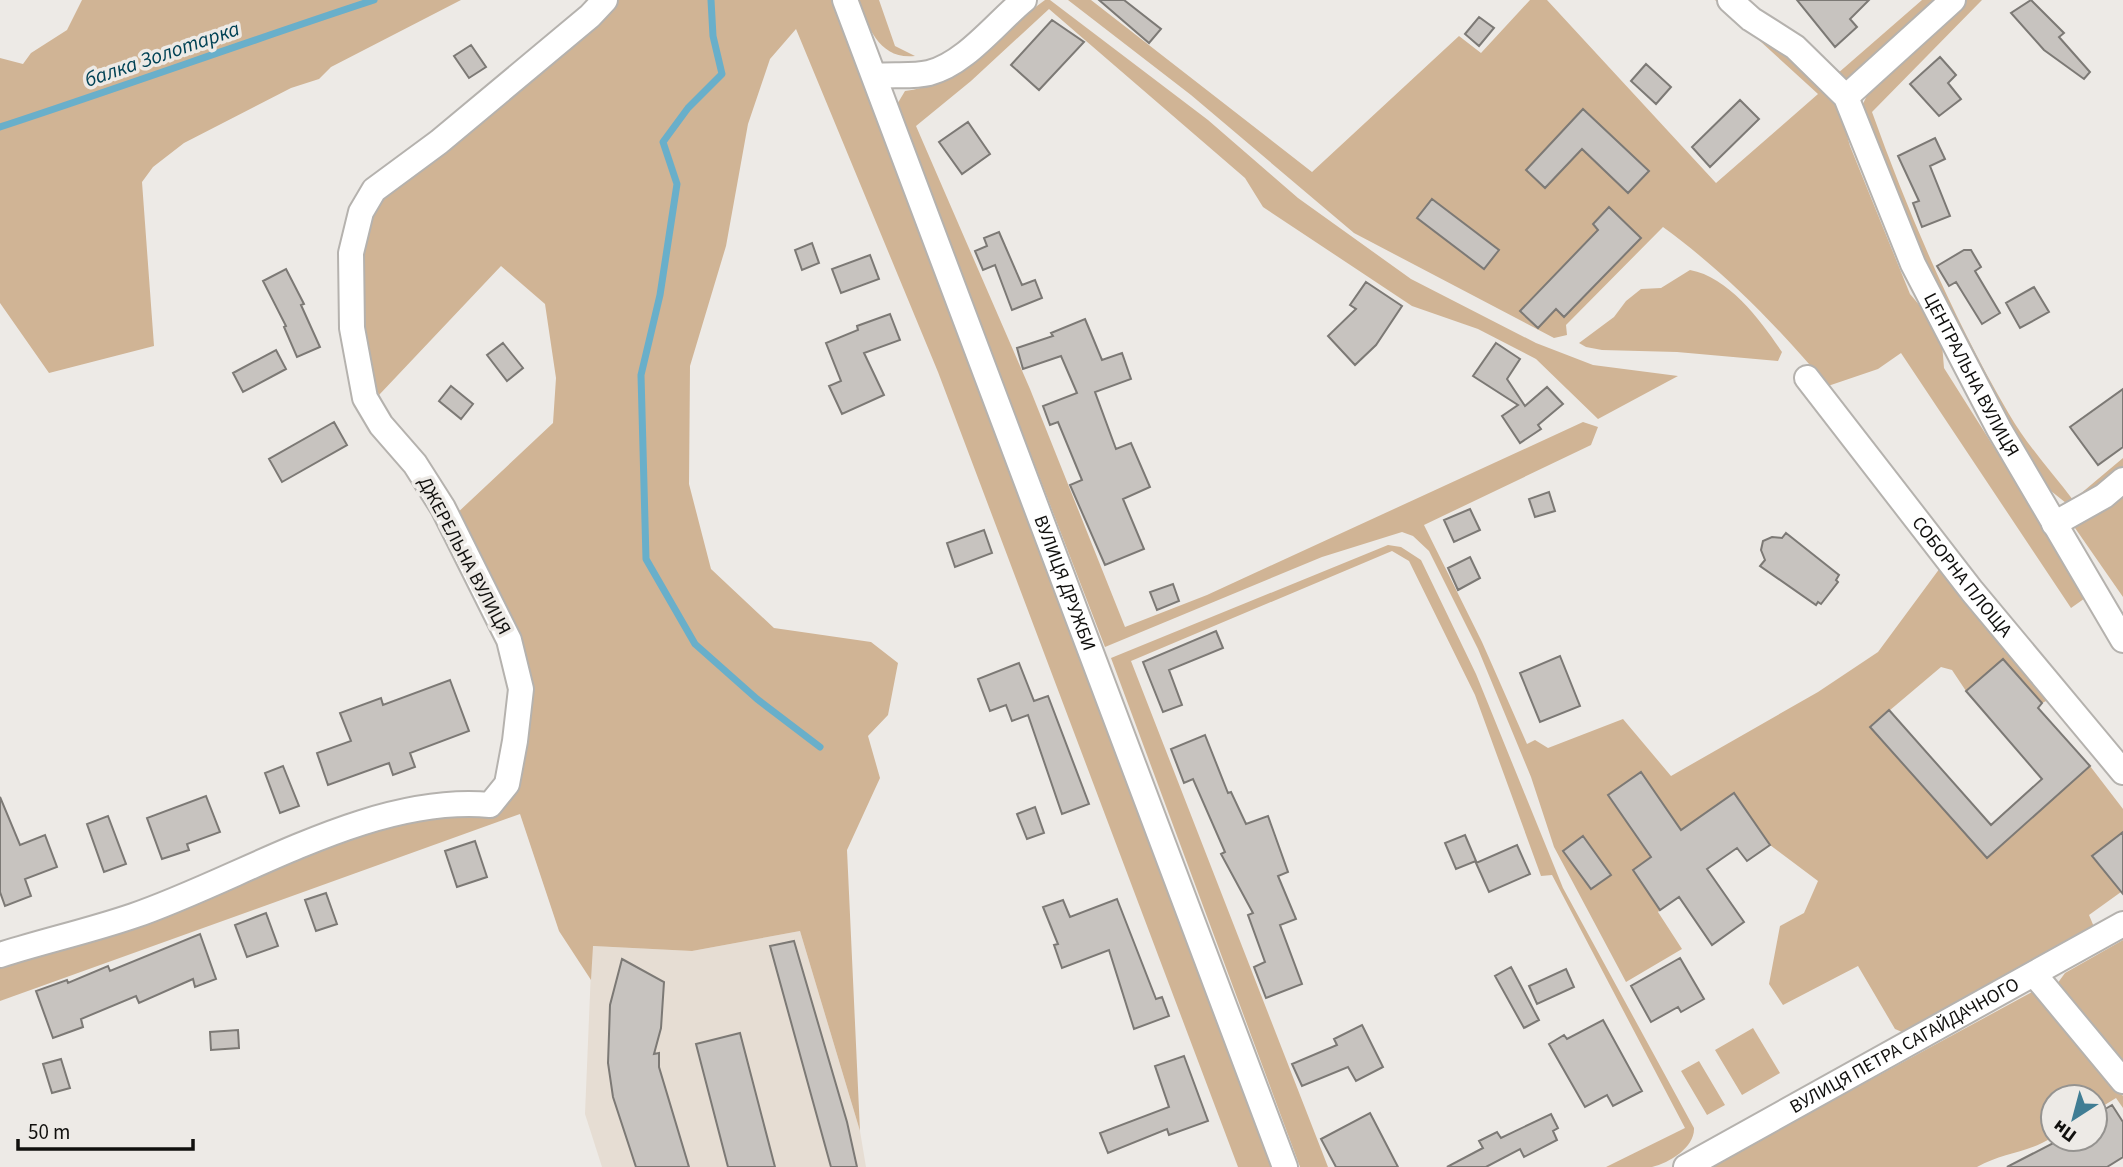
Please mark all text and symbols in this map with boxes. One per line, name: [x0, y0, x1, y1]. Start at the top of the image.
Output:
water label: балка Золотарка: [80, 13, 244, 95]
street label: ЦЕНТРАЛЬНА ВУЛИЦЯ: [1917, 288, 2026, 462]
street label: ДЖЕРЕЛЬНА ВУЛИЦЯ: [411, 472, 517, 640]
street label: ВУЛИЦЯ ДРУЖБИ: [1027, 511, 1103, 655]
street label: СОБОРНА ПЛОЩА: [1905, 511, 2019, 644]
street label: ВУЛИЦЯ ПЕТРА САГАЙДАЧНОГО: [1785, 971, 2024, 1120]
north arrow: [2039, 1083, 2109, 1153]
scale bar: [18, 1108, 192, 1152]
text: Пн: [2047, 1113, 2082, 1148]
text: 50 m: [28, 1117, 70, 1147]

